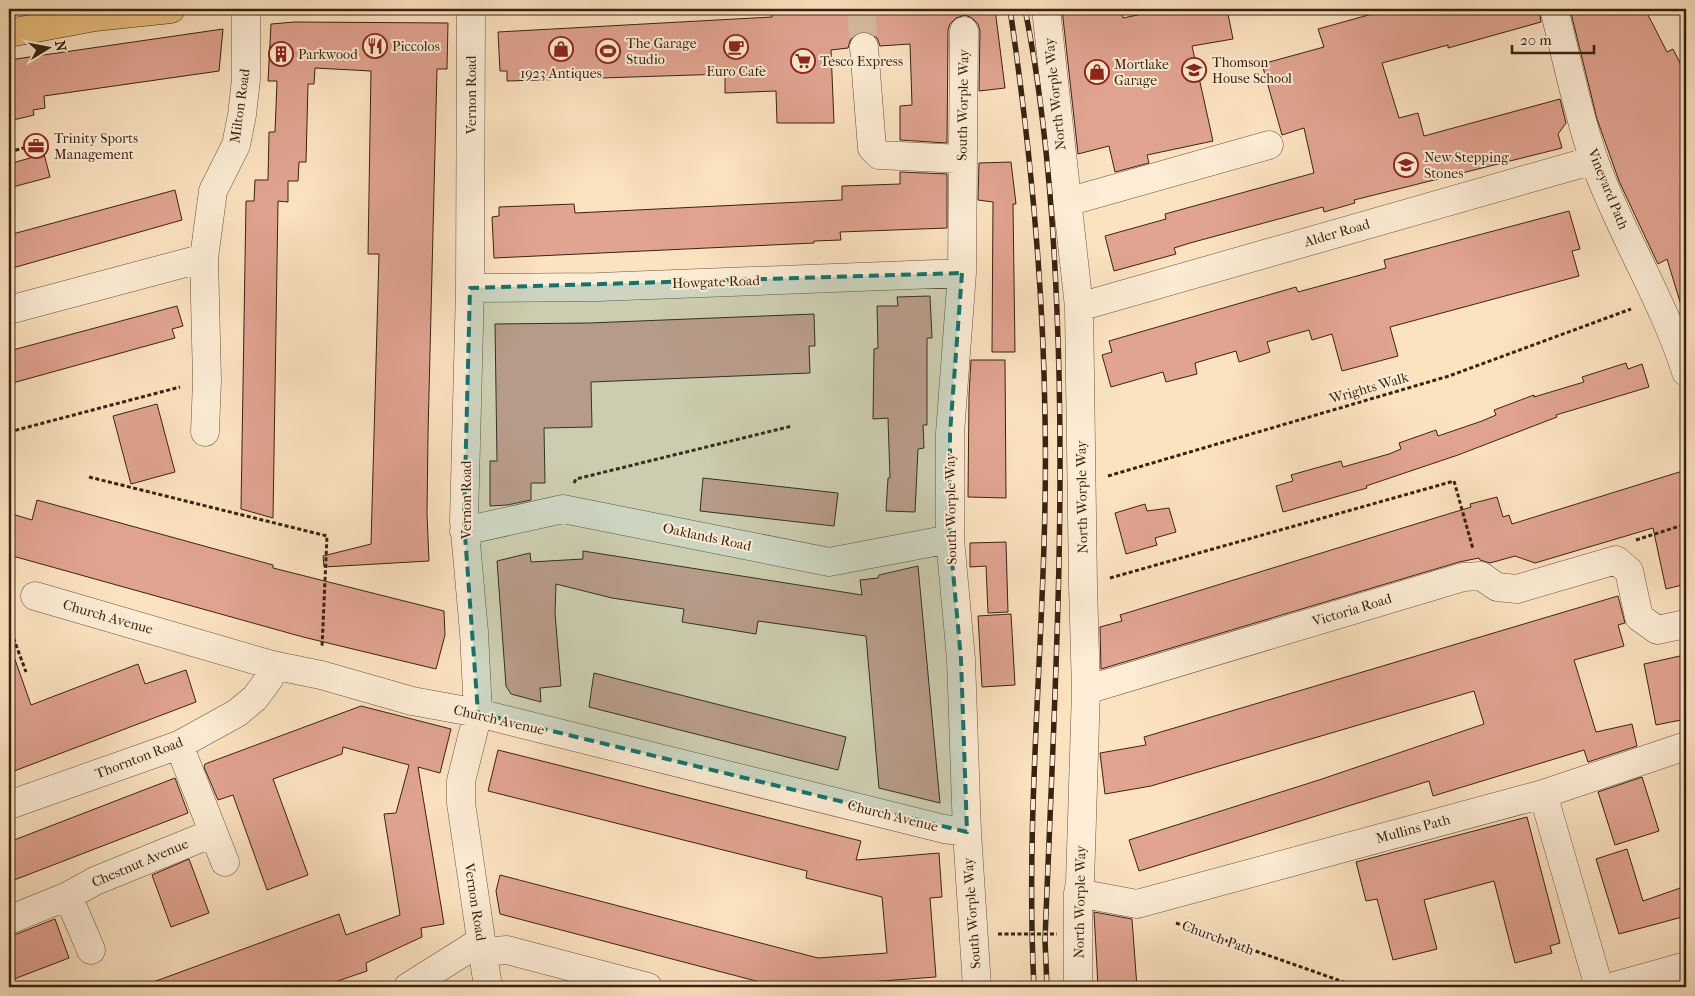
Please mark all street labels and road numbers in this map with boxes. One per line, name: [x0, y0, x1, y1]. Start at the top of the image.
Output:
street label: North Worple Way: [1041, 36, 1069, 151]
street label: South Worple Way: [954, 48, 972, 161]
street label: Vernon Road: [463, 55, 480, 135]
street label: Milton Road: [226, 67, 254, 144]
street label: Vineyard Path: [1584, 145, 1632, 232]
street label: Alder Road: [1301, 215, 1372, 251]
street label: Howgate Road: [672, 272, 761, 292]
street label: Wrights Walk: [1326, 368, 1411, 408]
street label: North Worple Way: [1073, 440, 1091, 554]
street label: South Worple Way: [942, 452, 960, 565]
street label: Vernon Road: [458, 460, 475, 540]
street label: Oaklands Road: [661, 519, 753, 555]
street label: Victoria Road: [1309, 590, 1394, 630]
street label: Church Avenue: [61, 596, 155, 638]
street label: Church Avenue: [452, 701, 546, 739]
street label: Thornton Road: [93, 733, 186, 783]
street label: Church Avenue: [846, 796, 940, 836]
street label: Mullins Path: [1374, 811, 1452, 847]
street label: Chestnut Avenue: [89, 835, 191, 891]
street label: North Worple Way: [1071, 845, 1089, 959]
street label: South Worple Way: [960, 856, 984, 969]
street label: Vernon Road: [460, 861, 490, 942]
street label: Church Path: [1180, 917, 1257, 959]

